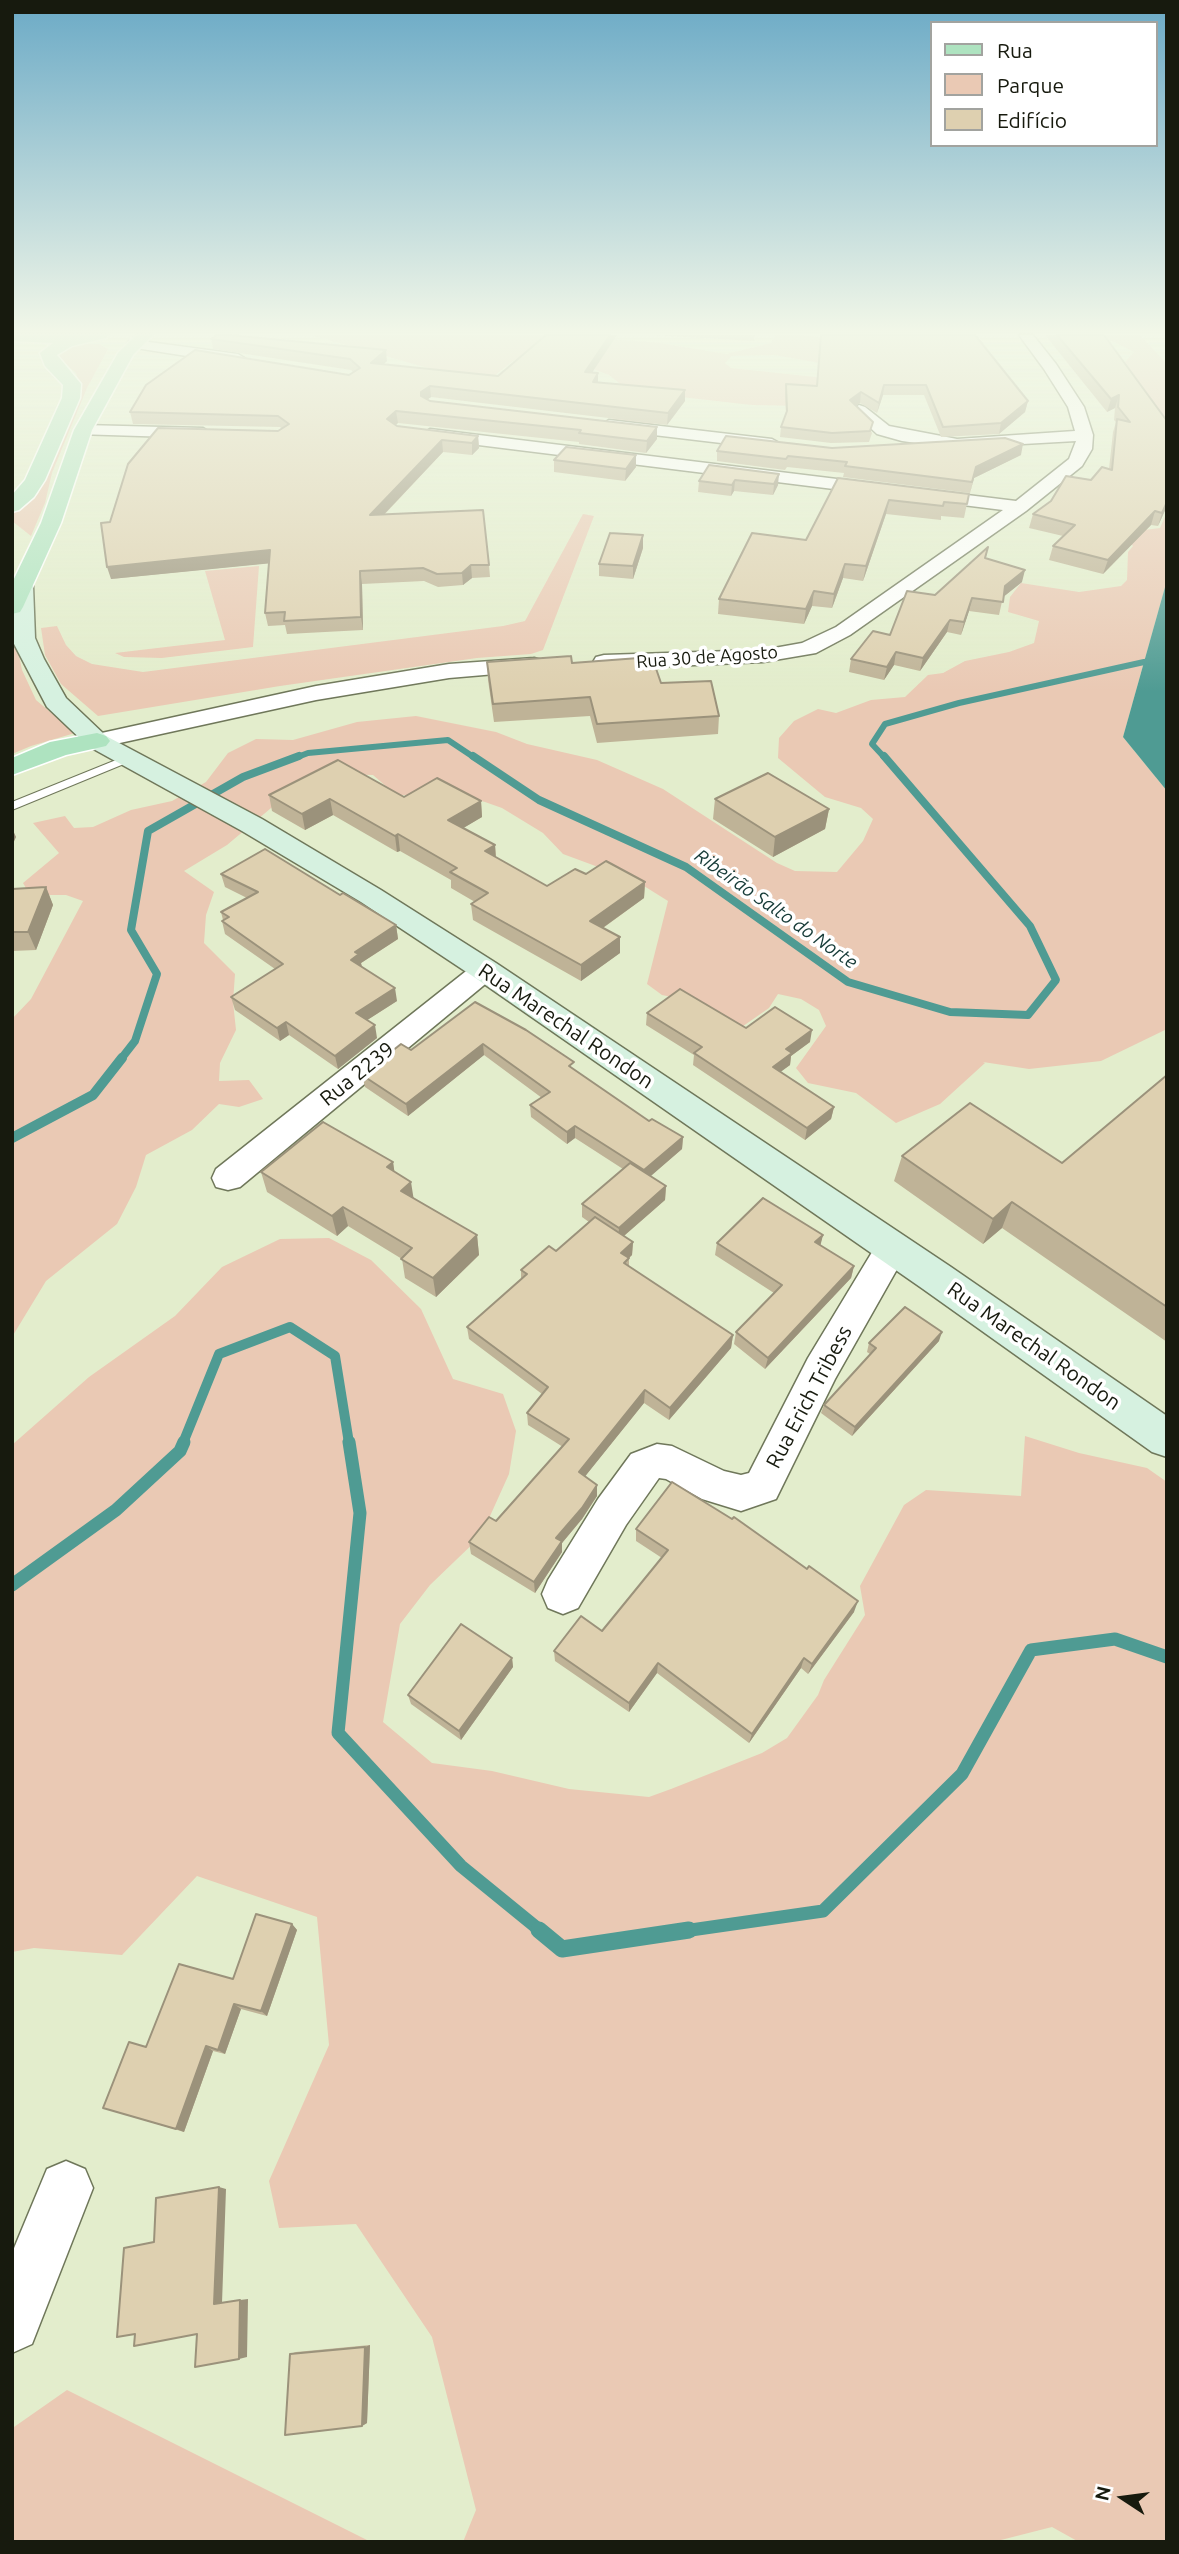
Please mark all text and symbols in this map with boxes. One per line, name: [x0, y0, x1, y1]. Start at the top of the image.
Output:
legend: [930, 21, 1158, 147]
text: Rua: [997, 38, 1033, 62]
text: Parque: [997, 73, 1064, 97]
text: Edifício: [997, 108, 1067, 132]
street label: Rua 30 de Agosto: [636, 641, 778, 673]
water label: Ribeirão Salto do Norte: [690, 844, 862, 974]
street label: Rua Marechal Rondon: [474, 958, 658, 1094]
street label: Rua 2239: [315, 1037, 399, 1111]
street label: Rua Marechal Rondon: [942, 1277, 1126, 1415]
street label: Rua Erich Tribess: [761, 1321, 857, 1473]
north arrow: [1088, 2463, 1158, 2533]
text: N: [1090, 2484, 1115, 2503]

